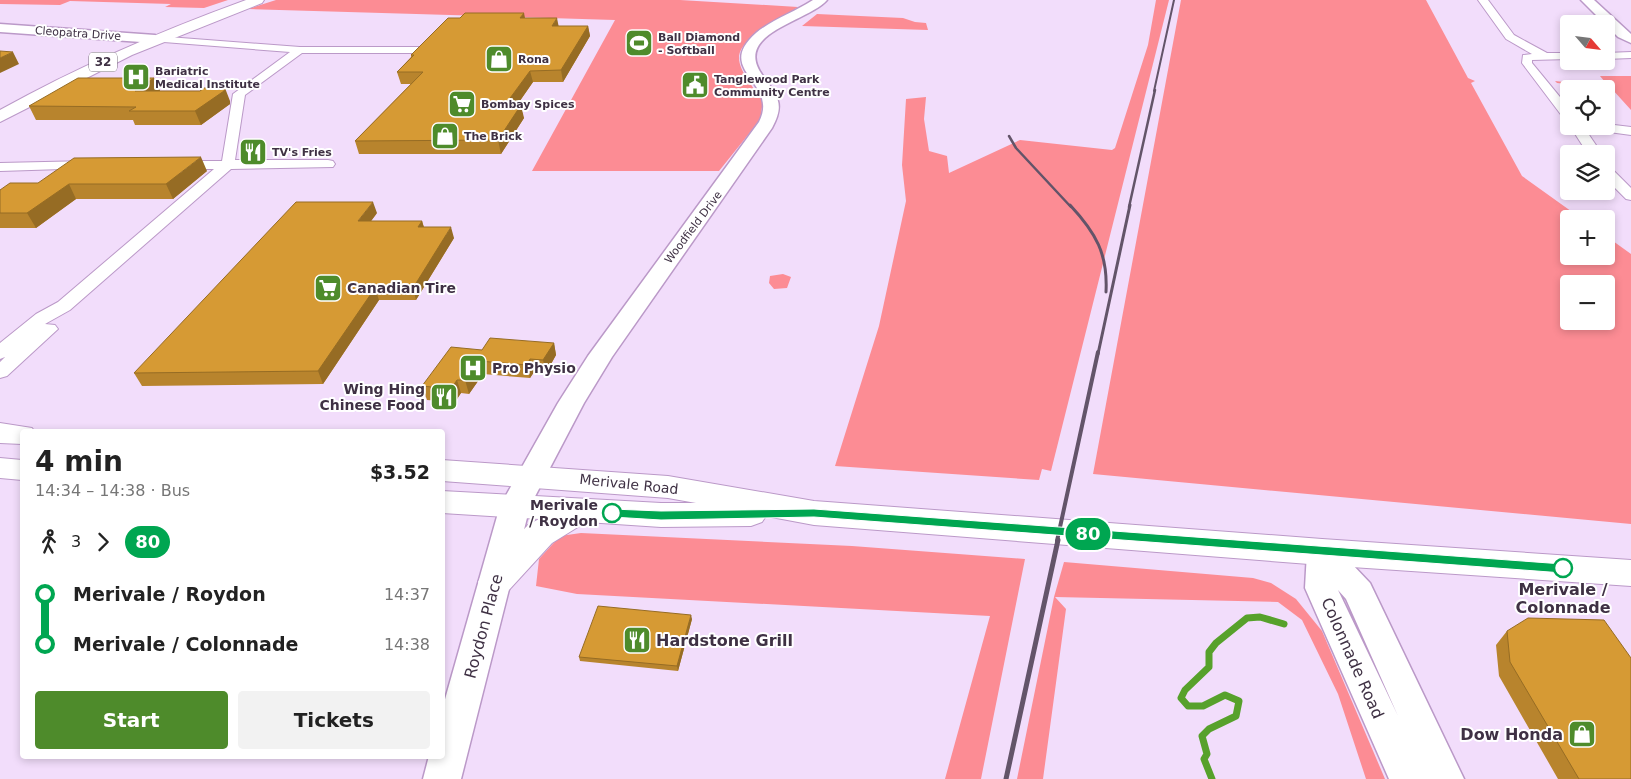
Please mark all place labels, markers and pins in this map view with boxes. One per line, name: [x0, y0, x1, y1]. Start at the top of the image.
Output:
sports icon: Ball Diamond - Softball: [624, 28, 654, 58]
place label: Ball Diamond - Softball: [658, 31, 740, 57]
shop icon: Rona: [484, 44, 514, 74]
place label: Rona: [518, 53, 549, 66]
hospital icon: Bariatric Medical Institute: [121, 62, 151, 92]
place label: Bariatric Medical Institute: [155, 65, 260, 91]
public building icon: Tanglewood Park Community Centre: [680, 70, 710, 100]
place label: Tanglewood Park Community Centre: [714, 73, 830, 99]
supermarket icon: Bombay Spices: [447, 89, 477, 119]
place label: Bombay Spices: [481, 98, 575, 111]
shop icon: The Brick: [430, 121, 460, 151]
place label: The Brick: [464, 130, 523, 143]
restaurant icon: TV's Fries: [238, 137, 268, 167]
place label: TV's Fries: [272, 146, 332, 159]
supermarket icon: Canadian Tire: [313, 273, 343, 303]
place label: Canadian Tire: [347, 280, 456, 296]
hospital icon: Pro Physio: [458, 353, 488, 383]
place label: Pro Physio: [492, 360, 576, 376]
place label: Wing Hing Chinese Food: [320, 381, 425, 413]
restaurant icon: Wing Hing Chinese Food: [429, 382, 459, 412]
place label: Merivale / Roydon: [529, 497, 598, 529]
marker: Merivale / Roydon: [602, 503, 622, 523]
marker: Merivale / Colonnade: [1553, 558, 1573, 578]
place label: Merivale / Colonnade: [1515, 580, 1611, 617]
restaurant icon: Hardstone Grill: [622, 625, 652, 655]
place label: Hardstone Grill: [656, 631, 793, 650]
shop icon: Dow Honda: [1567, 719, 1597, 749]
place label: Dow Honda: [1460, 725, 1563, 744]

